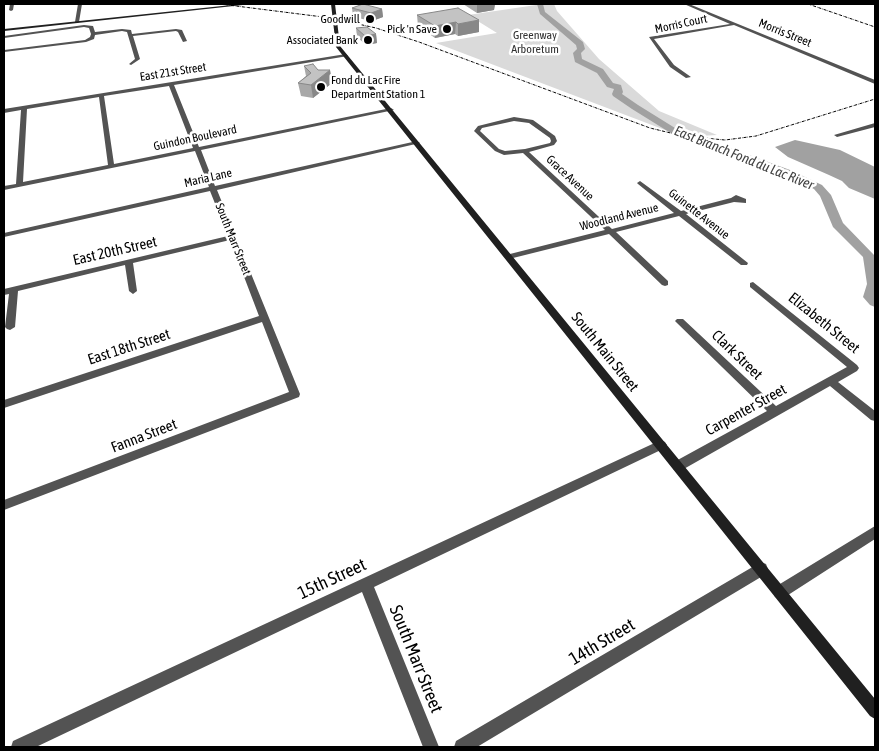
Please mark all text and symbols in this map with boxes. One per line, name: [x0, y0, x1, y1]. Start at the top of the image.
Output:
street label: Morris Court: [654, 11, 708, 37]
place label: Goodwill: [320, 12, 360, 26]
marker: Goodwill: [364, 13, 376, 25]
street label: Morris Street: [756, 16, 814, 50]
place label: Pick 'n Save: [387, 22, 437, 36]
marker: Pick 'n Save: [441, 23, 453, 35]
park label: Greenway Arboretum: [511, 28, 559, 56]
place label: Associated Bank: [287, 33, 358, 47]
marker: Associated Bank: [362, 34, 374, 46]
street label: East 21st Street: [139, 60, 207, 84]
place label: Fond du Lac Fire Department Station 1: [331, 73, 425, 101]
marker: Fond du Lac Fire Department Station 1: [315, 81, 327, 93]
street label: Guindon Boulevard: [152, 122, 238, 154]
water label: East Branch Fond du Lac River: [672, 122, 816, 194]
street label: Grace Avenue: [543, 152, 597, 204]
street label: Maria Lane: [183, 166, 233, 190]
street label: Guinette Avenue: [666, 186, 732, 242]
street label: Woodland Avenue: [578, 200, 660, 234]
street label: South Marr Street: [212, 201, 254, 277]
street label: East 20th Street: [71, 233, 159, 269]
street label: Elizabeth Street: [785, 289, 863, 357]
street label: South Main Street: [567, 309, 643, 395]
street label: East 18th Street: [85, 325, 173, 369]
street label: Clark Street: [708, 326, 766, 384]
street label: Carpenter Street: [702, 380, 790, 440]
street label: Fanna Street: [108, 415, 180, 457]
street label: 15th Street: [294, 554, 370, 604]
street label: South Marr Street: [385, 602, 447, 716]
street label: 14th Street: [565, 614, 639, 670]

